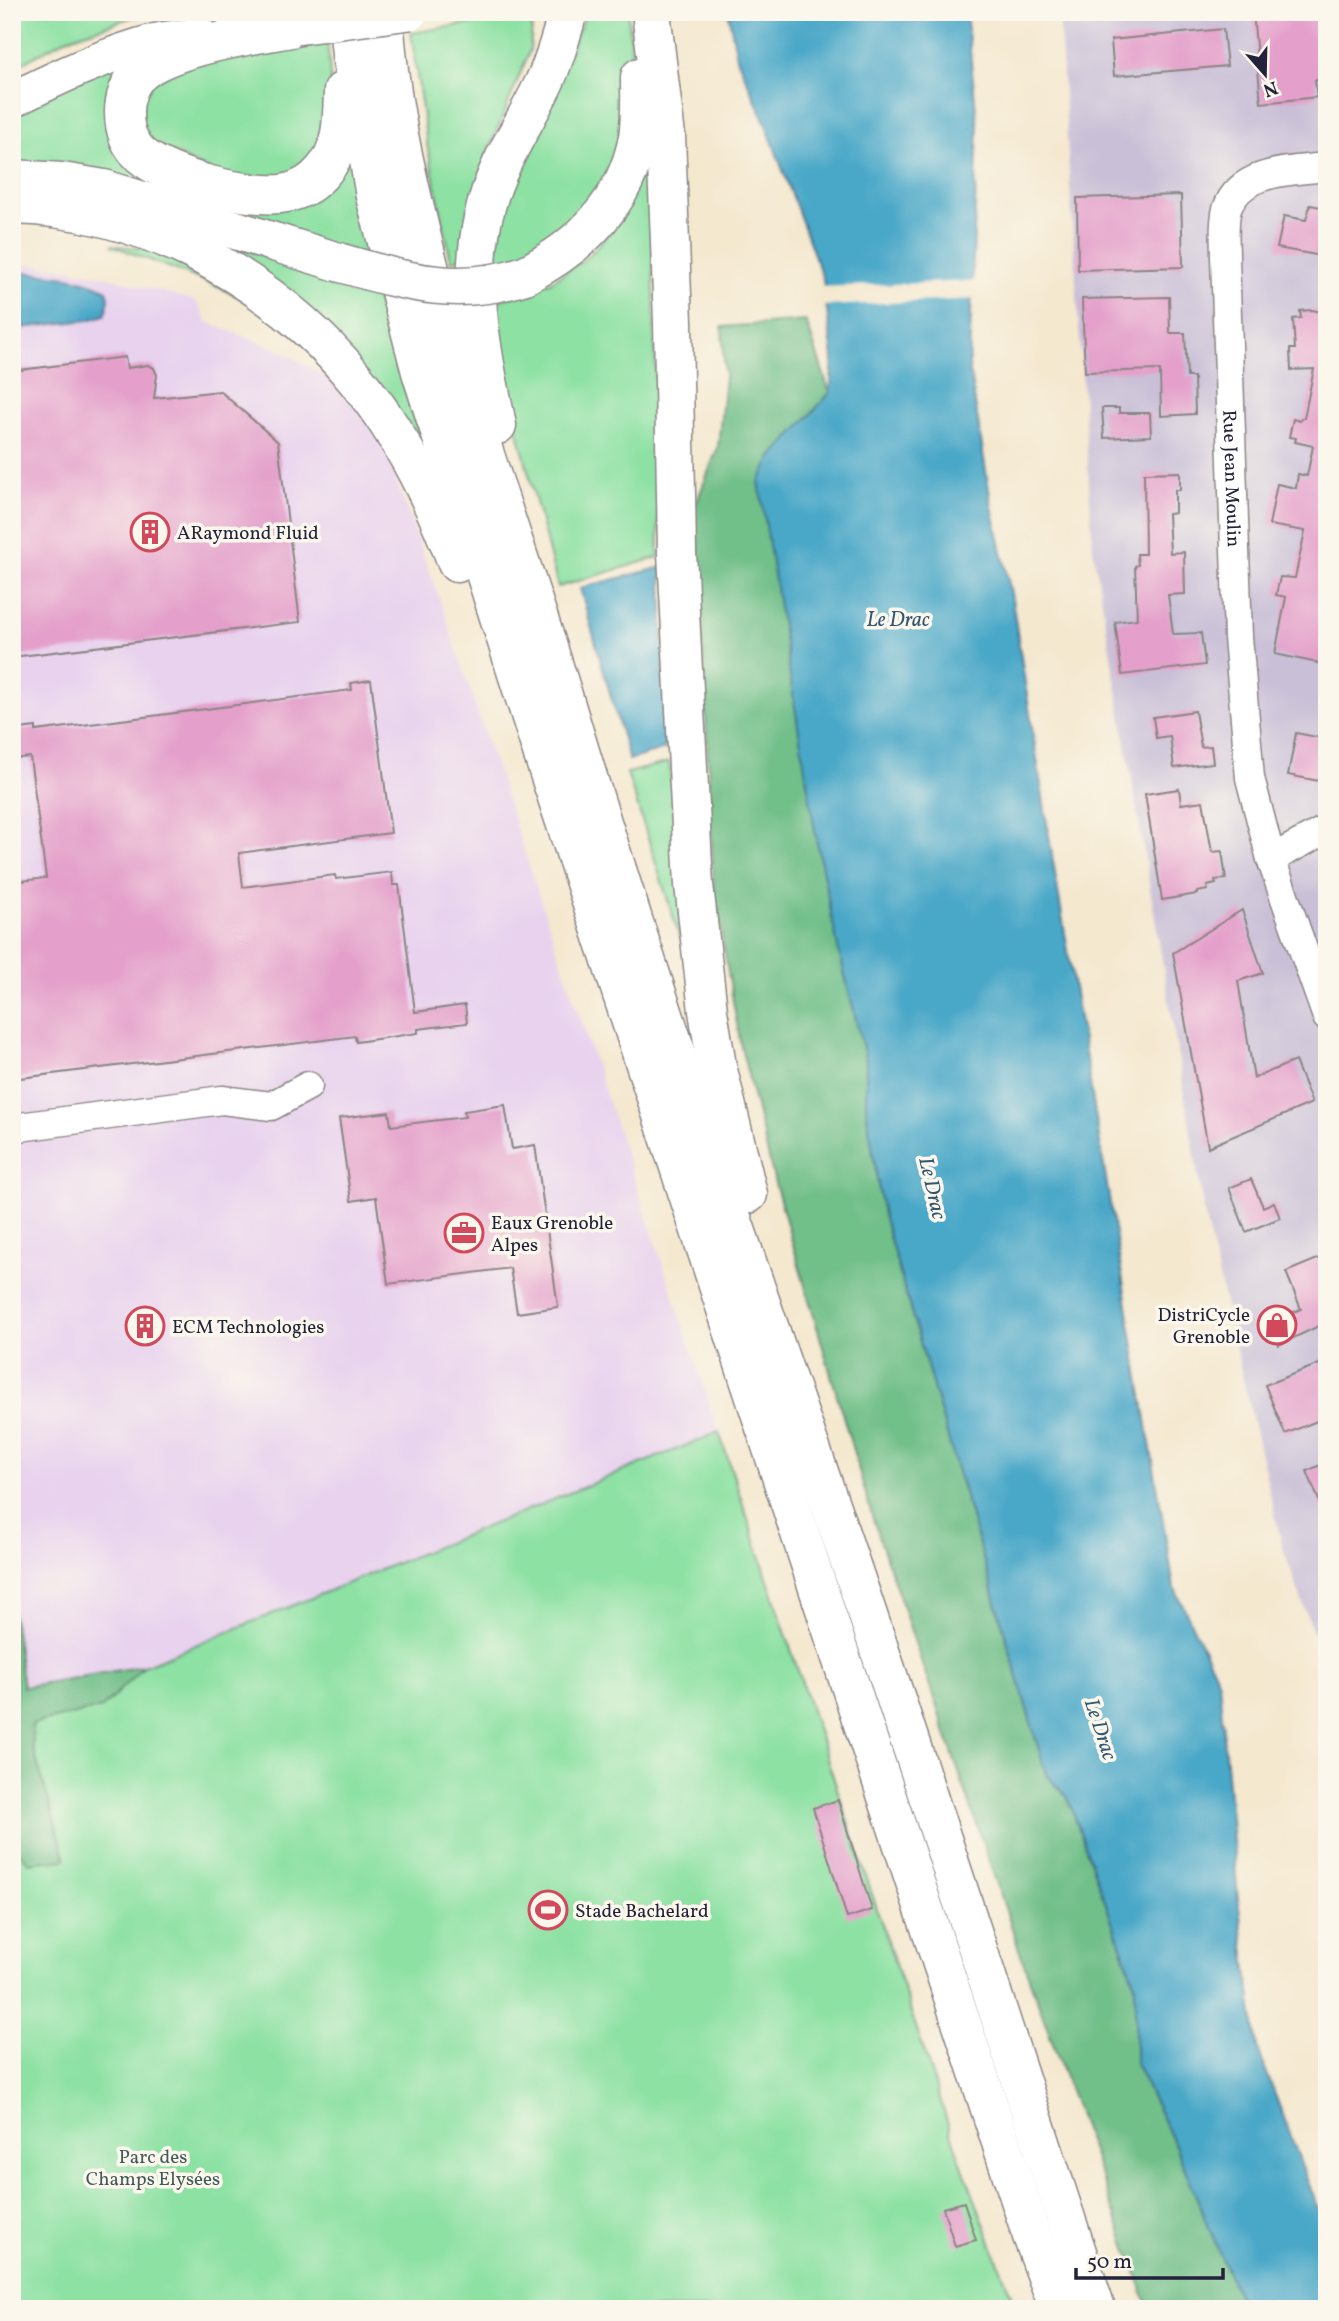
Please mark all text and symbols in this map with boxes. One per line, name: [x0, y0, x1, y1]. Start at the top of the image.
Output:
north arrow: [1230, 38, 1300, 108]
text: N: [1259, 74, 1281, 103]
street label: Rue Jean Moulin: [1215, 409, 1246, 548]
building icon: ARaymond Fluid: [129, 511, 171, 553]
place label: ARaymond Fluid: [177, 521, 319, 547]
water label: Le Drac: [866, 606, 930, 635]
water label: Le Drac: [910, 1154, 953, 1223]
place label: Eaux Grenoble Alpes: [491, 1211, 613, 1259]
office icon: Eaux Grenoble Alpes: [443, 1212, 485, 1254]
place label: DistriCycle Grenoble: [1157, 1303, 1250, 1351]
shop icon: DistriCycle Grenoble: [1256, 1304, 1298, 1346]
building icon: ECM Technologies: [124, 1305, 166, 1347]
place label: ECM Technologies: [172, 1315, 325, 1341]
water label: Le Drac: [1076, 1695, 1123, 1764]
sports icon: Stade Bachelard: [527, 1889, 569, 1931]
place label: Stade Bachelard: [575, 1899, 709, 1925]
park label: Parc des Champs Elysées: [86, 2145, 220, 2193]
scale bar: [1076, 2237, 1224, 2281]
text: 50 m: [1087, 2248, 1132, 2277]

